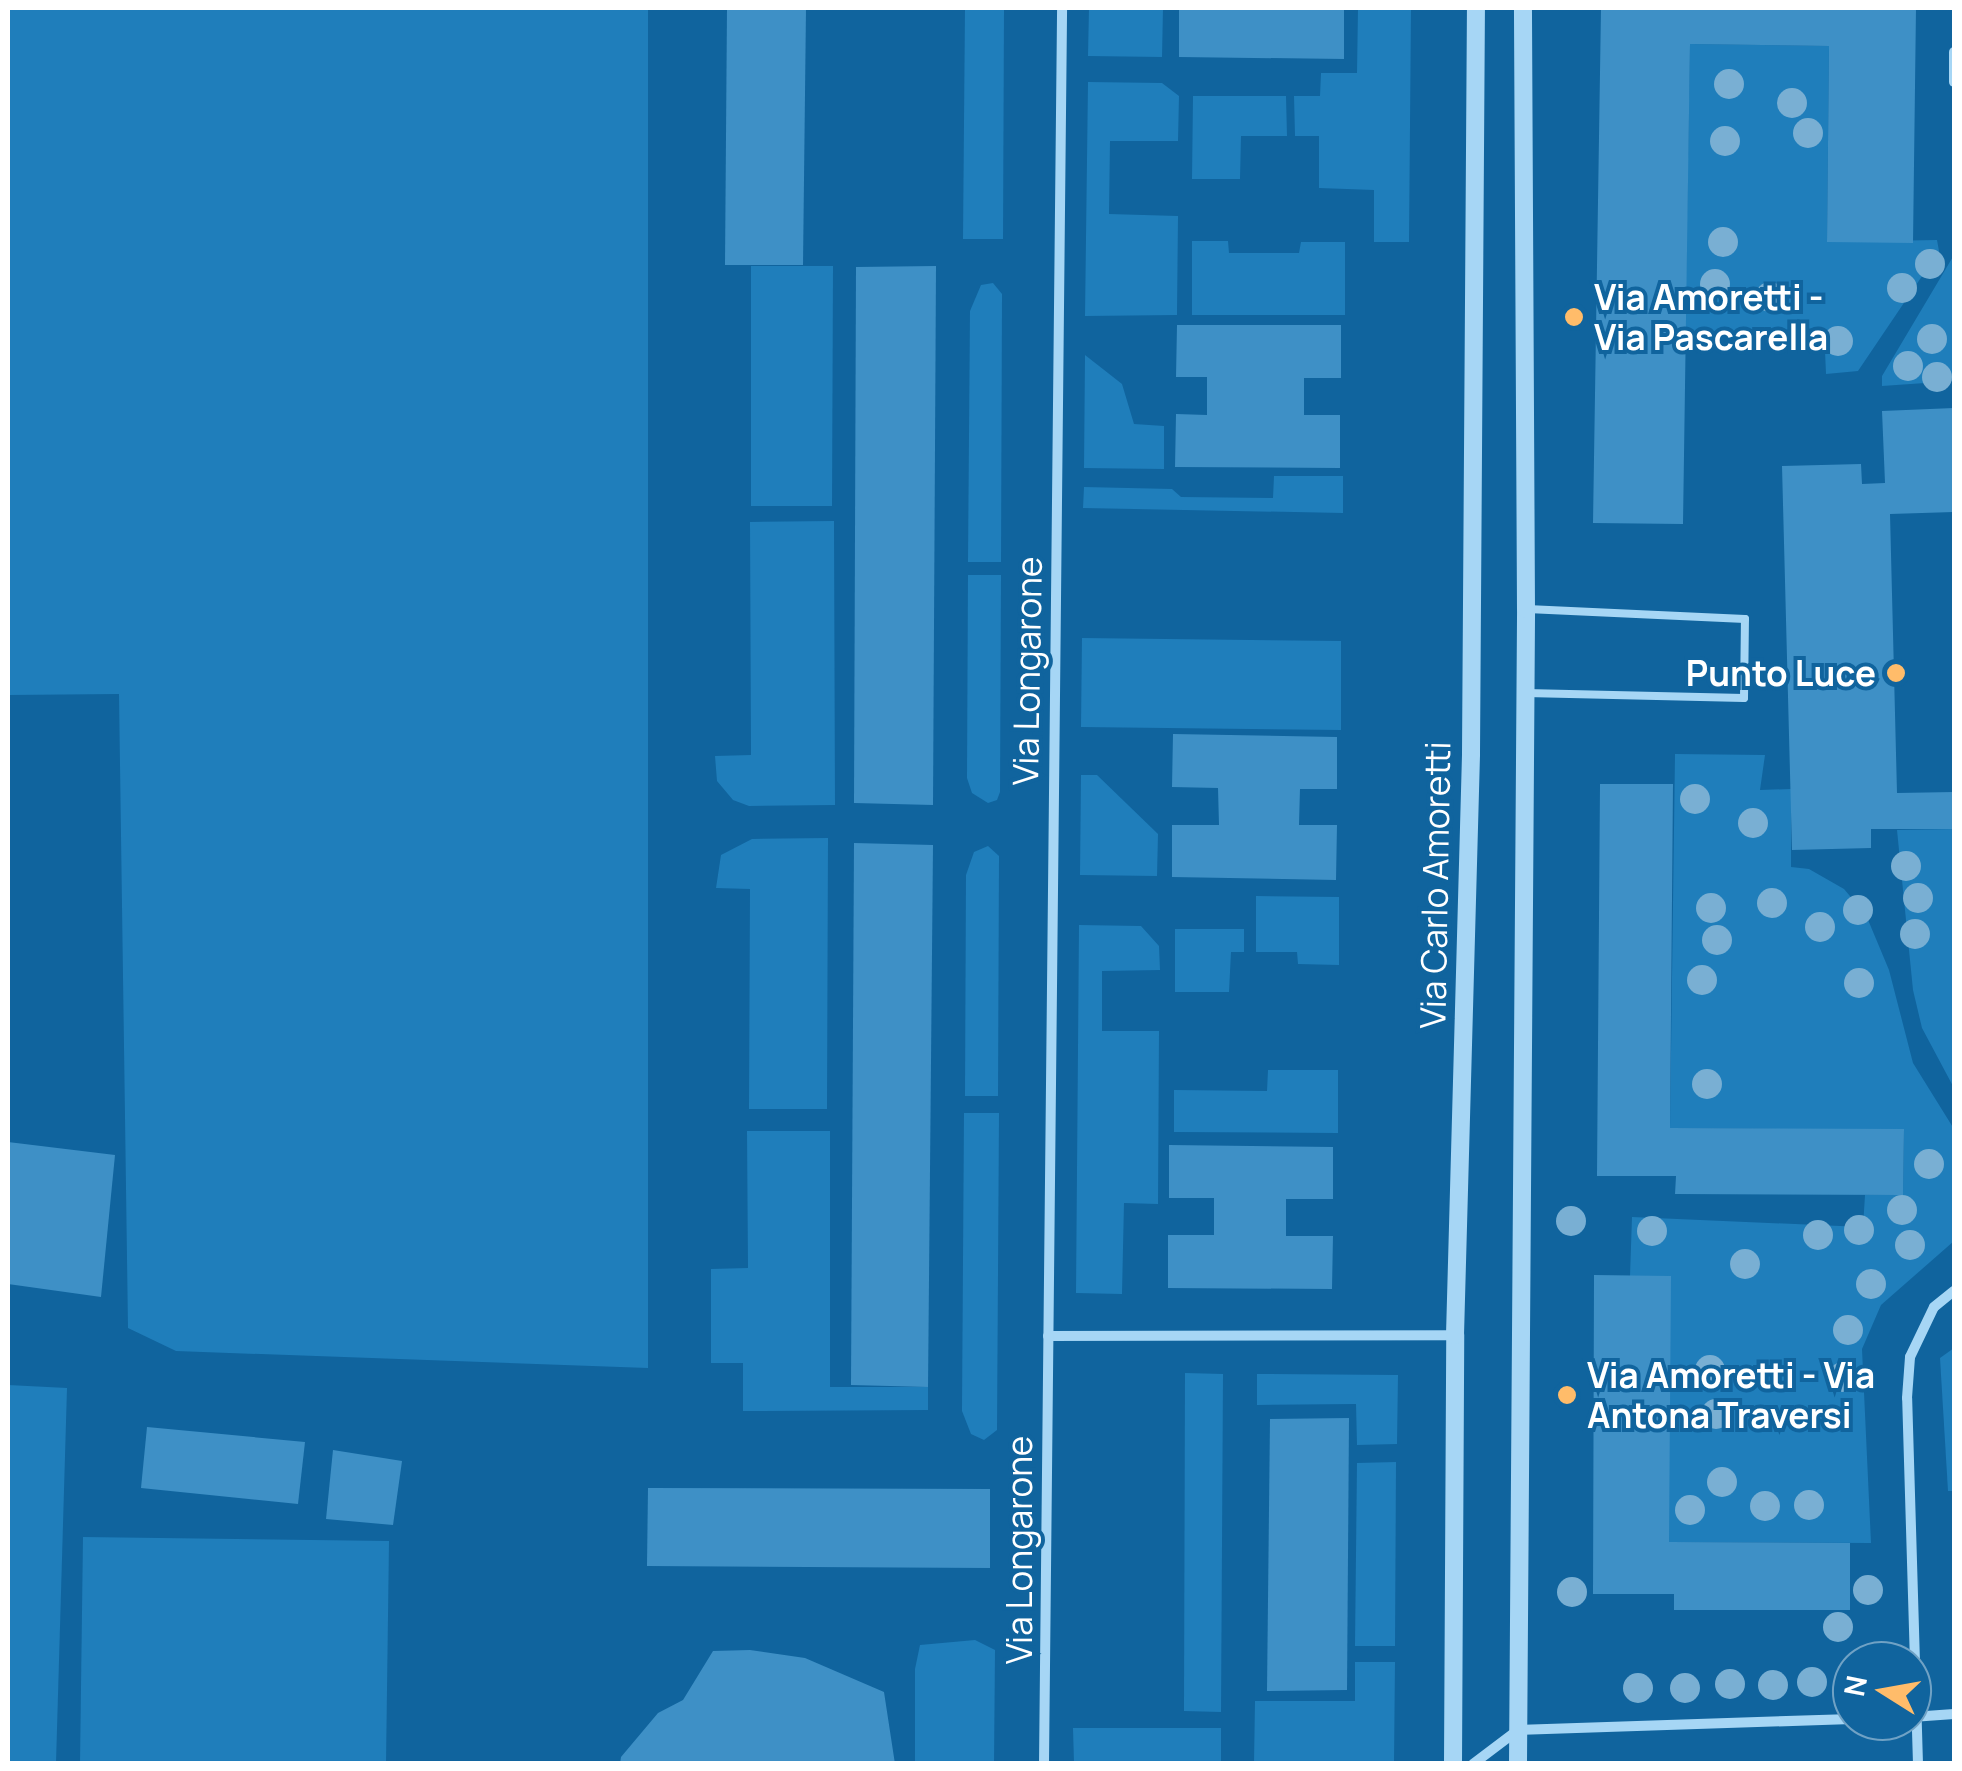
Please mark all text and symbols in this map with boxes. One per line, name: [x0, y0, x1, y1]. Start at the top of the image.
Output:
place label: Via Amoretti - Via Pascarella: [1594, 276, 1828, 358]
marker: Via Amoretti - Via Pascarella: [1563, 306, 1585, 328]
street label: Via Longarone: [1004, 556, 1050, 786]
place label: Punto Luce: [1686, 652, 1876, 694]
marker: Punto Luce: [1885, 662, 1907, 684]
street label: Via Carlo Amoretti: [1411, 741, 1459, 1029]
place label: Via Amoretti - Via Antona Traversi: [1587, 1354, 1875, 1436]
marker: Via Amoretti - Via Antona Traversi: [1556, 1384, 1578, 1406]
street label: Via Longarone: [998, 1436, 1040, 1664]
north arrow: [1832, 1641, 1932, 1741]
text: N: [1834, 1672, 1875, 1699]

